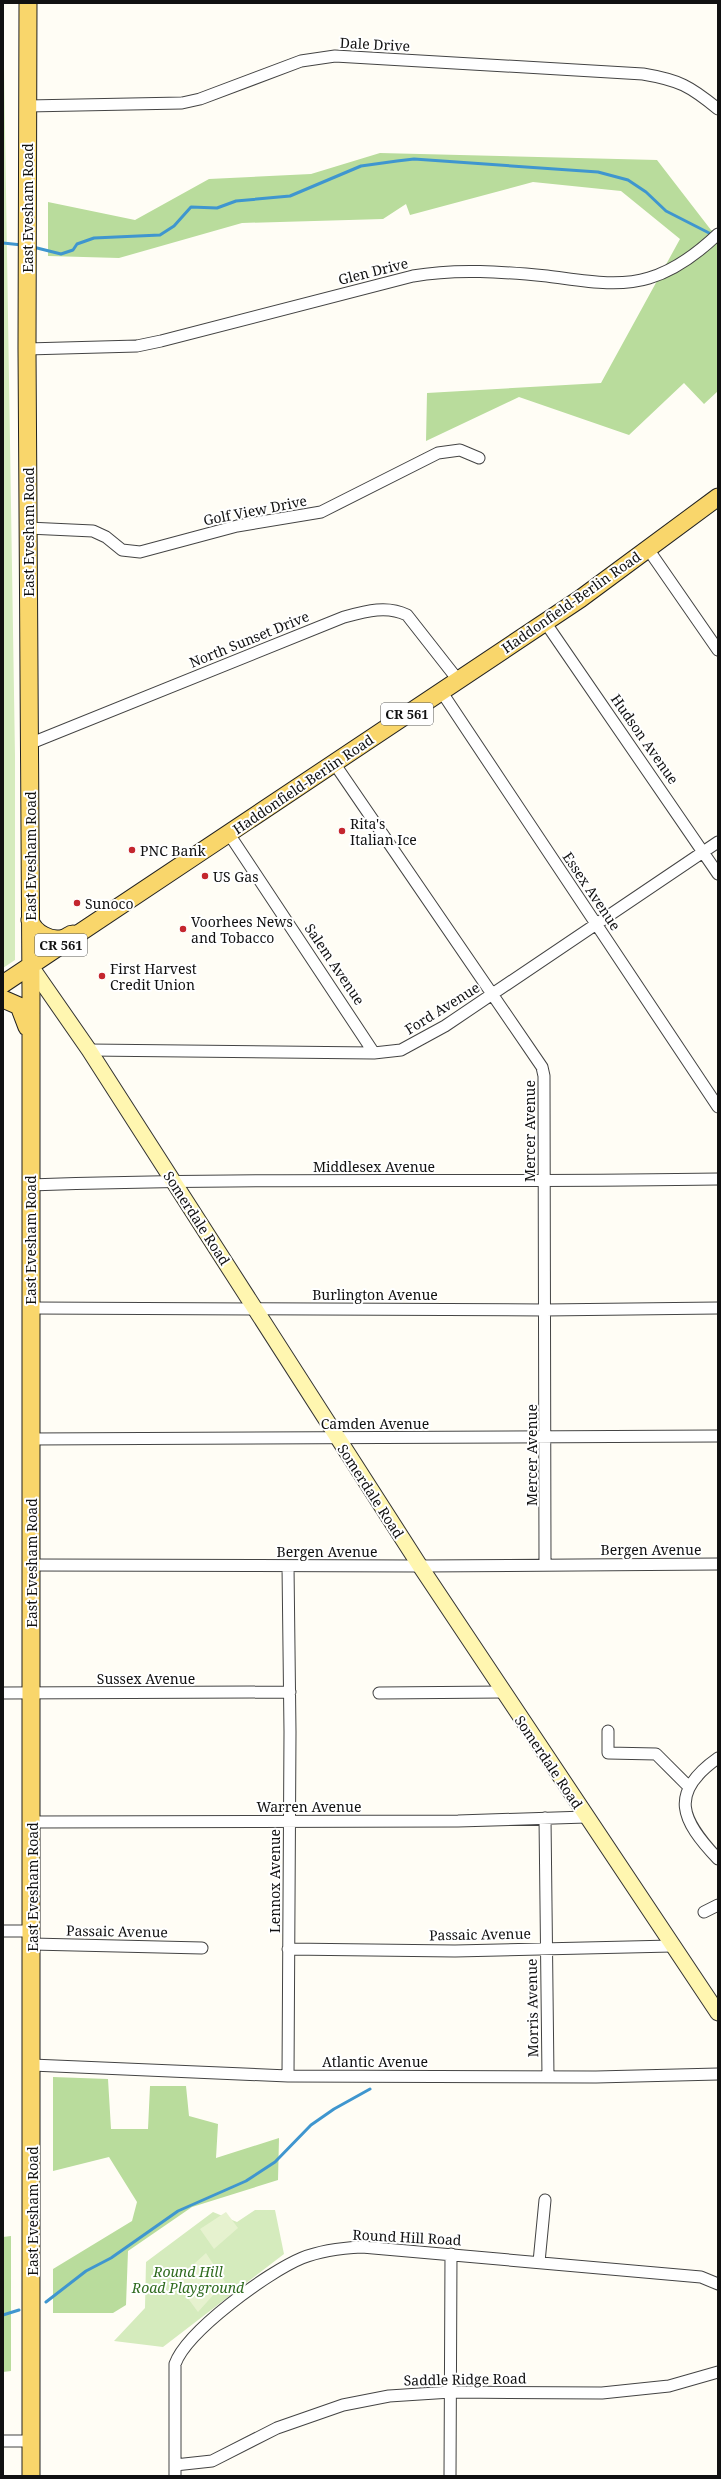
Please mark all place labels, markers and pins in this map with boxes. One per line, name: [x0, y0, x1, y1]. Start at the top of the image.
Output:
place label: Rita's Italian Ice: [350, 814, 417, 849]
marker: Rita's Italian Ice: [337, 826, 347, 836]
place label: PNC Bank: [140, 841, 206, 860]
marker: PNC Bank: [127, 845, 137, 855]
place label: US Gas: [213, 867, 259, 886]
marker: US Gas: [200, 871, 210, 881]
place label: Sunoco: [85, 894, 134, 913]
marker: Sunoco: [72, 898, 82, 908]
place label: Voorhees News and Tobacco: [191, 912, 293, 947]
marker: Voorhees News and Tobacco: [178, 924, 188, 934]
place label: First Harvest Credit Union: [110, 959, 197, 994]
marker: First Harvest Credit Union: [97, 971, 107, 981]

